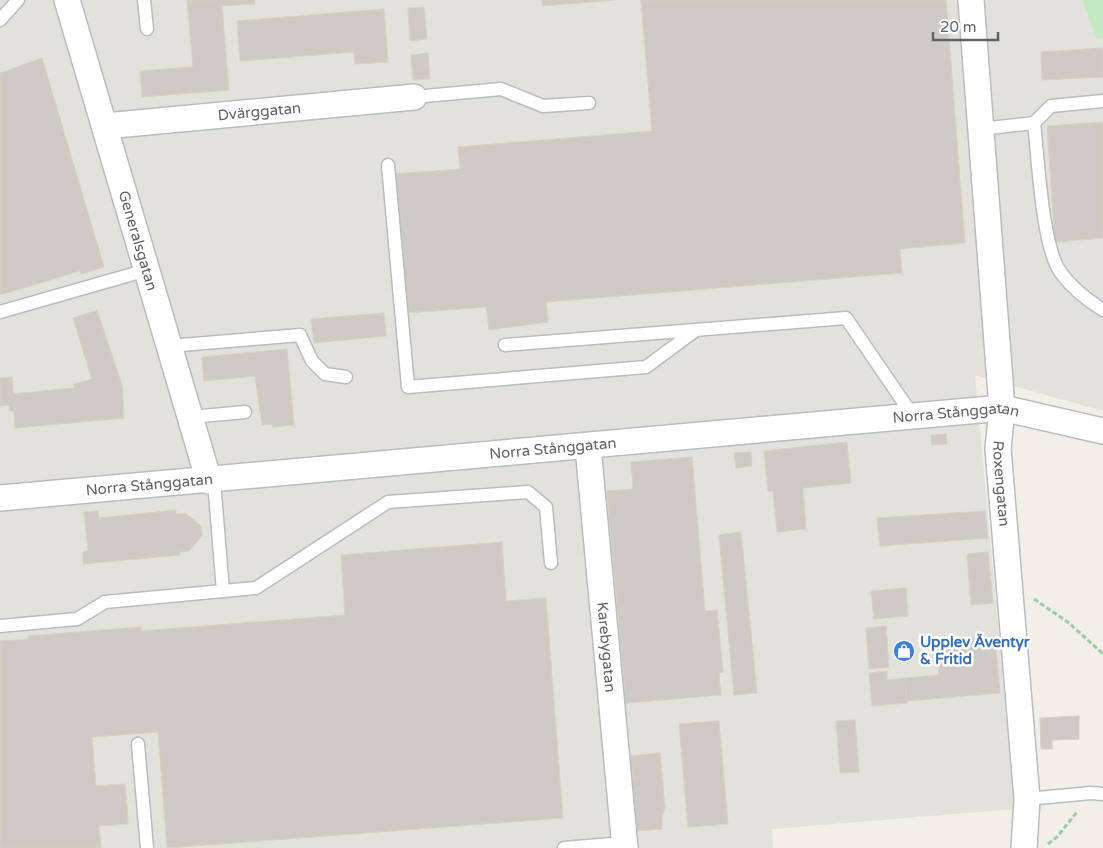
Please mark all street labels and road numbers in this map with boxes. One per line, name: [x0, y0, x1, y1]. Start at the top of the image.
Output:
street label: Dvärggatan: [217, 99, 302, 124]
street label: Generalsgatan: [115, 188, 161, 293]
street label: Norra Stånggatan: [892, 399, 1021, 427]
street label: Norra Stånggatan: [488, 434, 617, 463]
street label: Roxengatan: [989, 440, 1013, 527]
street label: Norra Stånggatan: [85, 470, 214, 499]
street label: Karebygatan: [593, 601, 620, 693]

